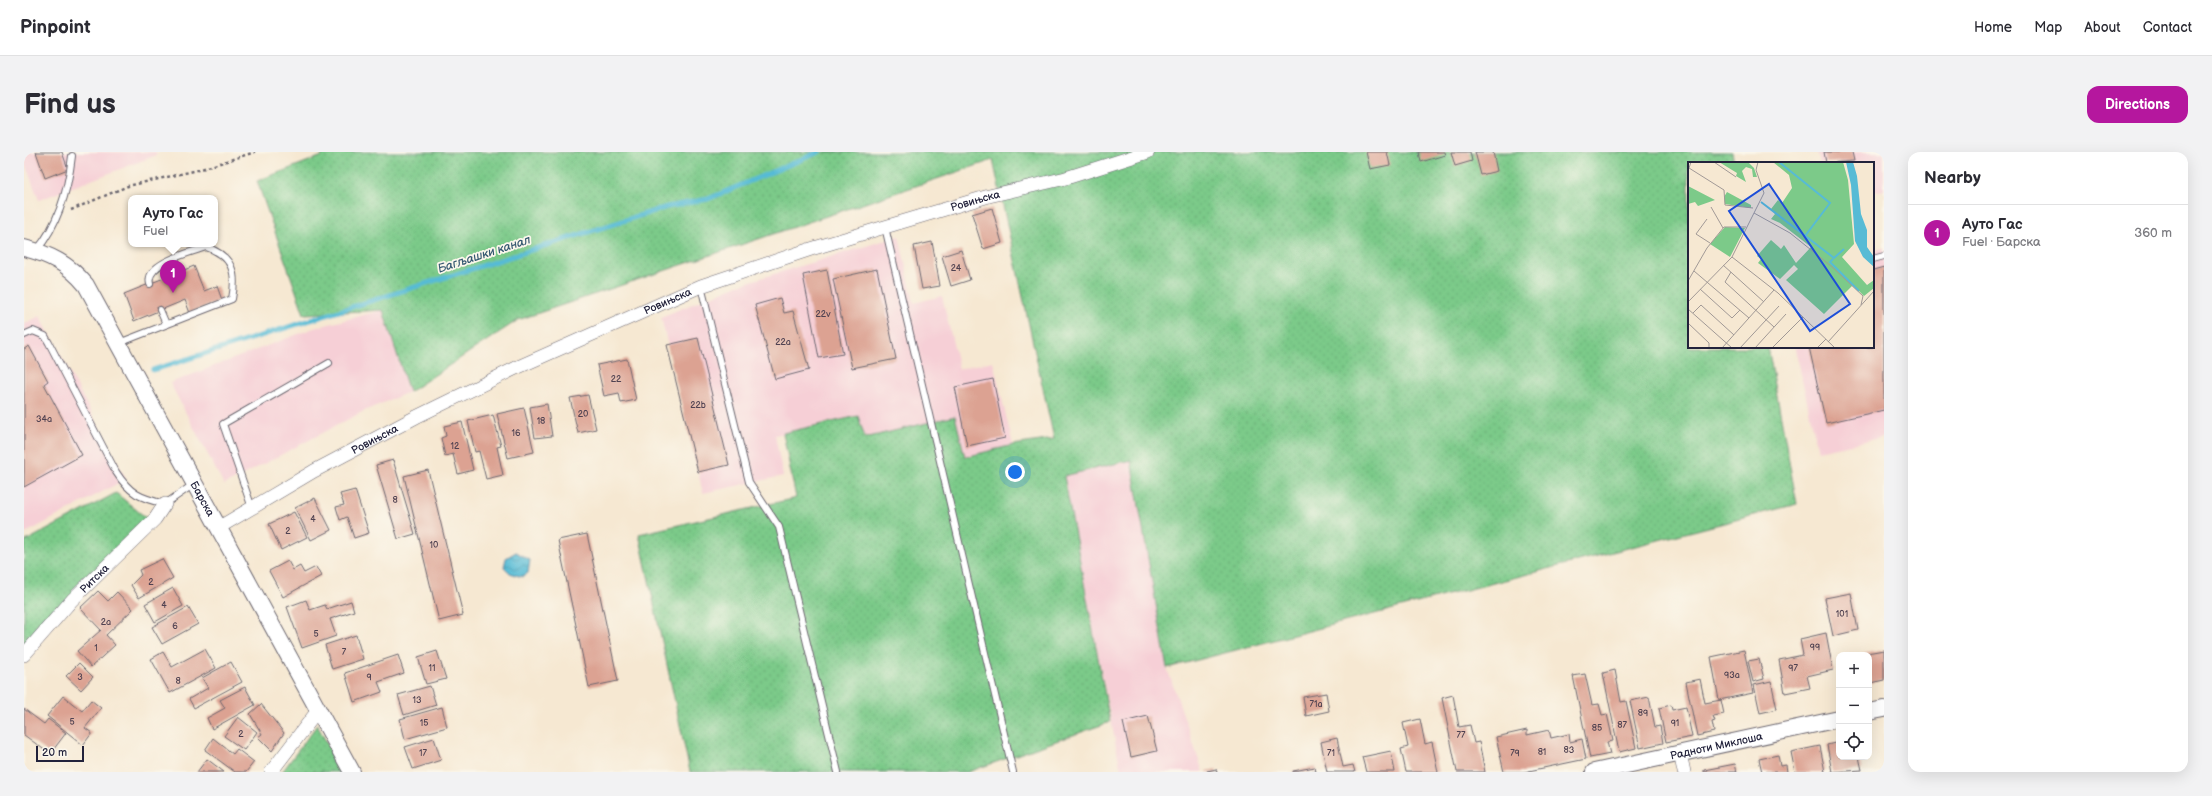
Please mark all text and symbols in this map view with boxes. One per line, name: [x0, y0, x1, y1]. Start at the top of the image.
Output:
text: Pinpoint: [20, 16, 91, 39]
text: Home: [1974, 19, 2012, 36]
text: Map: [2034, 19, 2062, 36]
text: About: [2084, 19, 2121, 36]
text: Contact: [2143, 19, 2192, 36]
button: Directions: [2087, 86, 2188, 123]
text: Find us: [24, 88, 116, 121]
inset map: [1688, 162, 1874, 348]
text: Nearby: [1924, 168, 1981, 188]
street label: Ровињска: [949, 188, 1002, 214]
popup: [128, 195, 218, 247]
text: Ауто Гас: [143, 204, 203, 223]
text: Ауто Гас: [1962, 215, 2023, 234]
text: Fuel: [143, 223, 168, 239]
text: 1: [1934, 225, 1940, 241]
text: 360 m: [2134, 225, 2172, 241]
water label: Багљашки канал: [436, 232, 533, 277]
text: Fuel · Барска: [1962, 234, 2041, 250]
pin: 1: [160, 260, 186, 293]
house number: 24: [951, 263, 962, 274]
street label: Ровињска: [642, 285, 694, 318]
house number: 22v: [816, 309, 831, 320]
house number: 22a: [775, 337, 791, 348]
house number: 22: [611, 374, 622, 385]
house number: 22b: [690, 400, 706, 411]
house number: 20: [578, 409, 588, 420]
house number: 34a: [36, 414, 52, 425]
house number: 18: [537, 416, 545, 427]
street label: Ровињска: [349, 422, 401, 457]
house number: 16: [512, 428, 521, 439]
house number: 12: [451, 441, 460, 452]
your location: [1005, 462, 1025, 482]
street label: Барска: [187, 479, 217, 519]
house number: 8: [392, 495, 398, 506]
house number: 4: [310, 514, 316, 525]
house number: 2: [285, 526, 291, 537]
house number: 10: [430, 540, 438, 551]
street label: Ритска: [77, 561, 112, 596]
house number: 2: [148, 577, 154, 588]
house number: 4: [161, 600, 167, 611]
house number: 101: [1836, 609, 1848, 620]
house number: 2a: [101, 617, 111, 628]
house number: 6: [172, 621, 178, 632]
house number: 5: [313, 629, 319, 640]
house number: 99: [1810, 642, 1820, 653]
house number: 1: [94, 643, 98, 654]
house number: 7: [342, 647, 347, 658]
map controls: [1836, 652, 1872, 760]
button: +: [1836, 652, 1872, 688]
house number: 11: [429, 663, 435, 674]
house number: 97: [1788, 663, 1798, 674]
house number: 93a: [1724, 670, 1740, 681]
house number: 3: [77, 672, 83, 683]
house number: 9: [366, 672, 372, 683]
house number: 8: [175, 676, 181, 687]
button: −: [1836, 688, 1872, 724]
house number: 13: [412, 695, 422, 706]
house number: 71a: [1310, 699, 1323, 710]
house number: 89: [1638, 708, 1648, 719]
house number: 5: [69, 717, 75, 728]
house number: 15: [420, 718, 428, 729]
house number: 91: [1671, 718, 1679, 729]
house number: 87: [1617, 720, 1627, 731]
house number: 85: [1592, 723, 1602, 734]
button: locate: [1836, 724, 1872, 760]
house number: 2: [238, 729, 244, 740]
house number: 77: [1457, 730, 1466, 741]
street label: Радноти Миклоша: [1669, 730, 1764, 762]
scale bar: [36, 744, 84, 763]
house number: 83: [1564, 745, 1575, 756]
text: 20 m: [42, 746, 67, 759]
house number: 81: [1538, 747, 1546, 758]
house number: 17: [419, 748, 428, 759]
house number: 71: [1327, 748, 1335, 759]
house number: 79: [1510, 748, 1520, 759]

